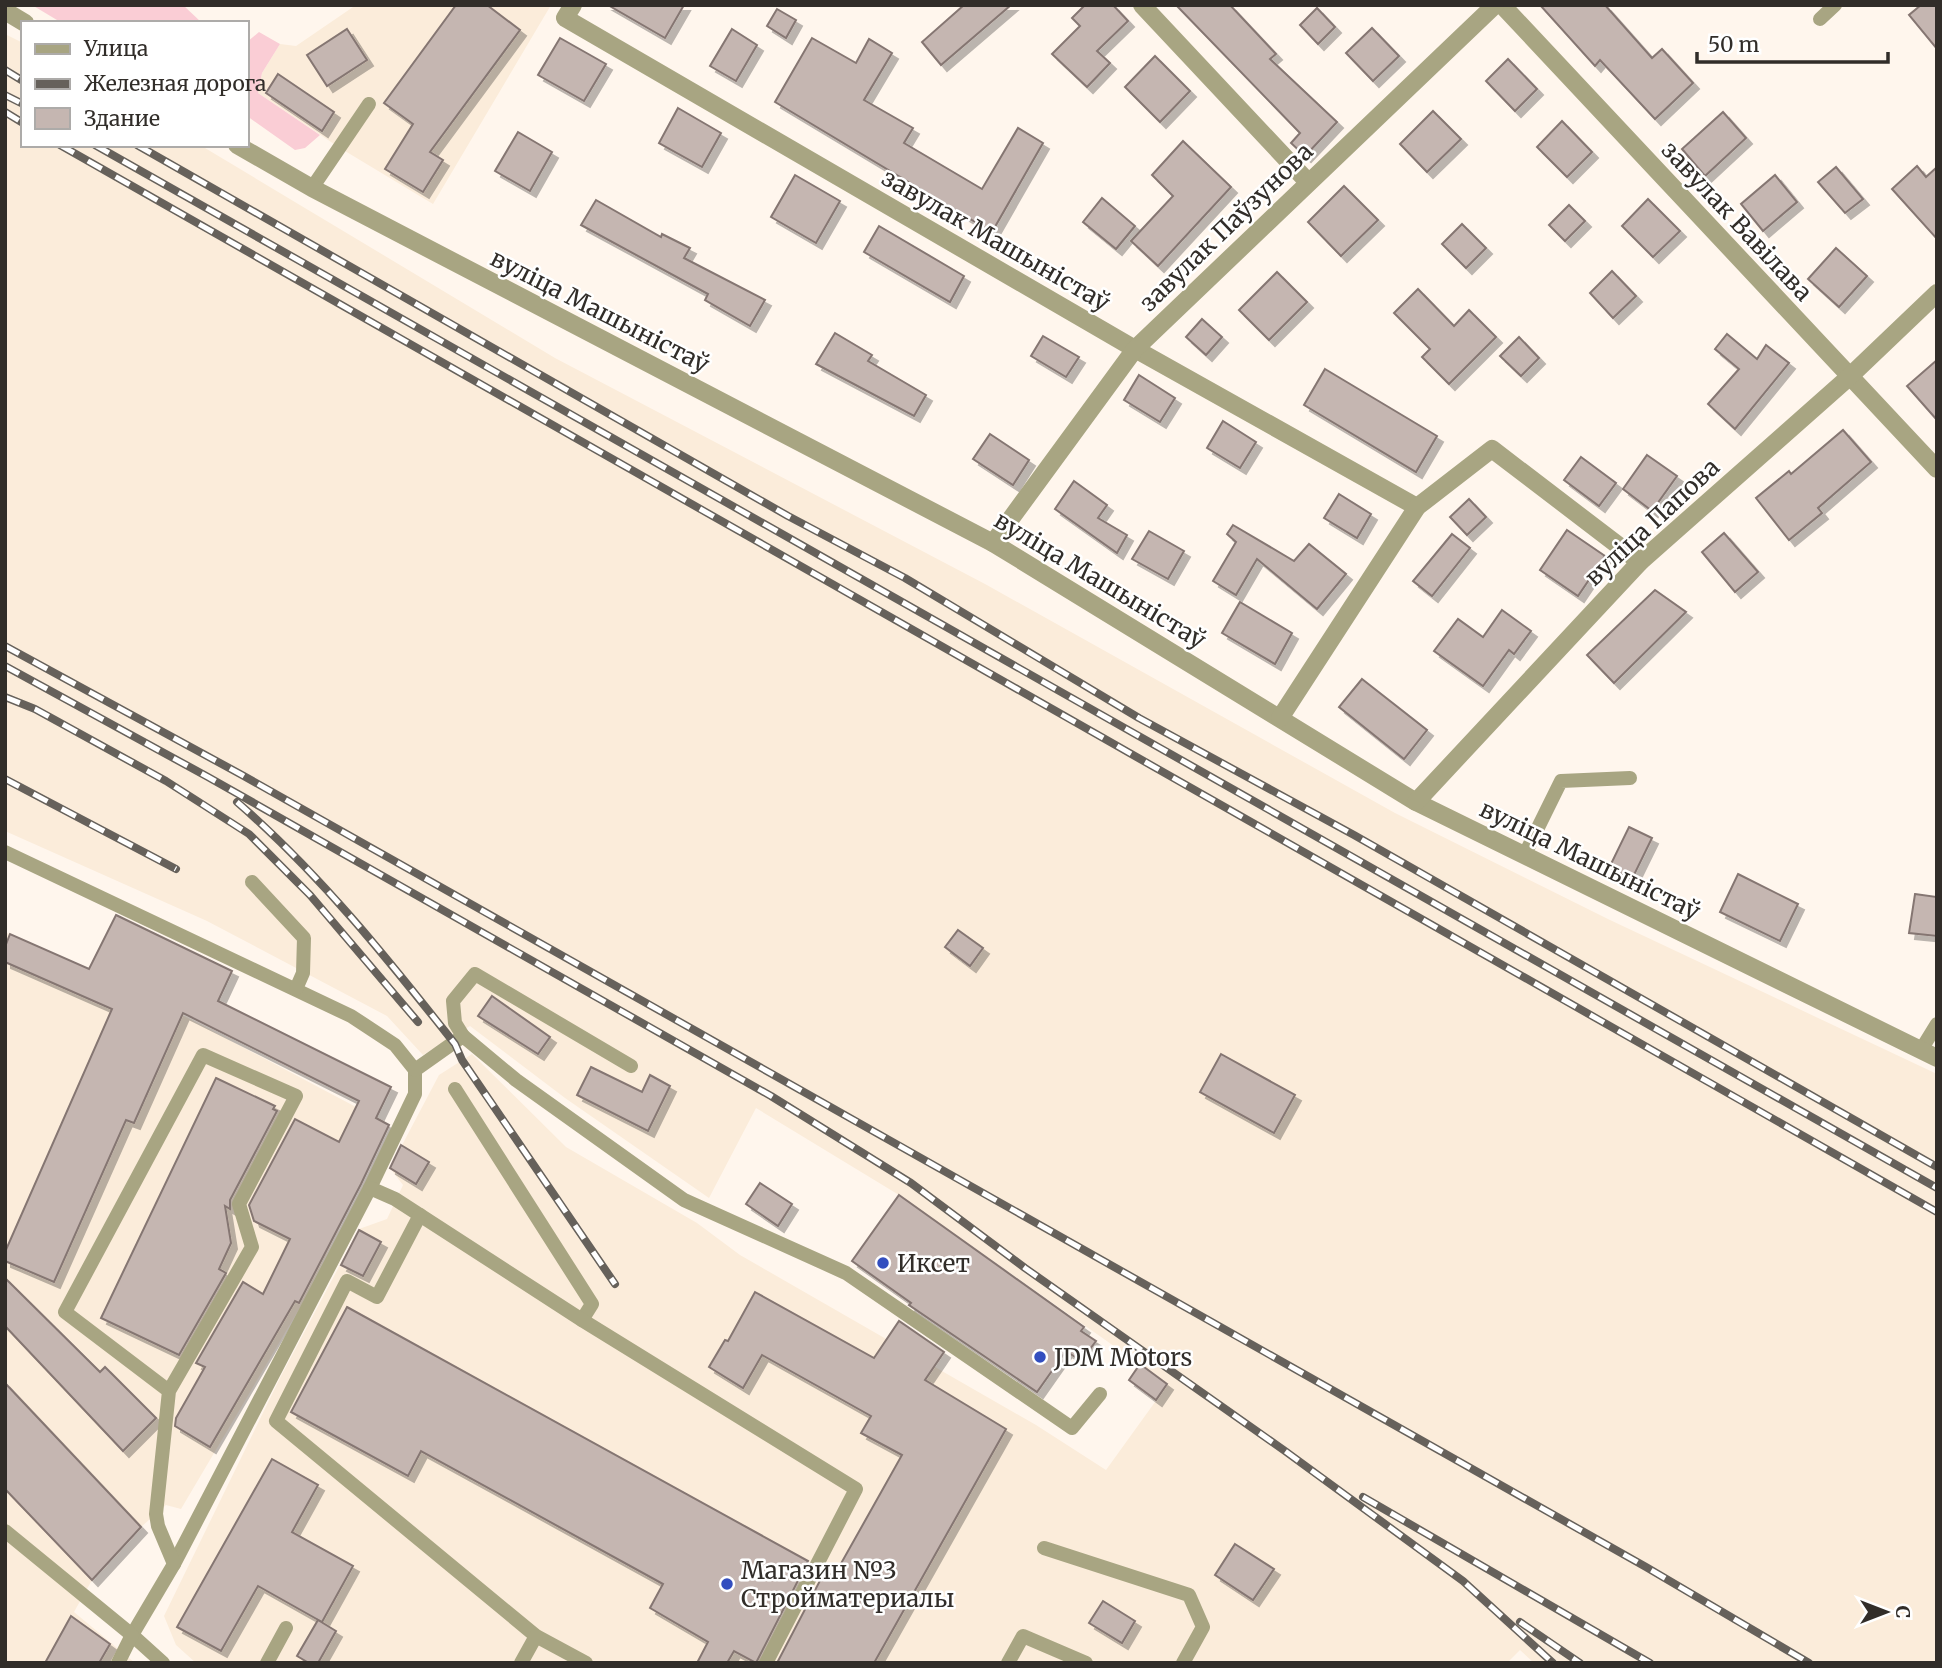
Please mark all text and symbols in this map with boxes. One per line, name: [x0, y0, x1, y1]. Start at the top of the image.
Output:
legend: [21, 21, 248, 147]
scale bar: [1697, 21, 1888, 65]
text: 50 m: [1708, 31, 1759, 58]
text: Улица: [83, 35, 148, 62]
text: Железная дорога: [84, 70, 266, 97]
text: Здание: [84, 105, 160, 132]
street label: завулак Вавілава: [1655, 135, 1819, 307]
street label: завулак Паўзунова: [1133, 136, 1319, 318]
street label: завулак Машыністаў: [876, 162, 1116, 318]
street label: вуліца Машыністаў: [485, 242, 715, 380]
street label: вуліца Папова: [1578, 452, 1726, 592]
street label: вуліца Машыністаў: [989, 505, 1211, 655]
street label: вуліца Машыністаў: [1475, 793, 1705, 927]
place label: Иксет: [897, 1248, 970, 1279]
marker: Иксет: [875, 1255, 891, 1271]
place label: JDM Motors: [1053, 1342, 1192, 1373]
marker: JDM Motors: [1032, 1349, 1048, 1365]
place label: Магазин №3 Стройматериалы: [741, 1555, 954, 1614]
marker: Магазин №3 Стройматериалы: [719, 1576, 735, 1592]
north arrow: [1851, 1577, 1921, 1647]
text: С: [1891, 1606, 1915, 1618]

